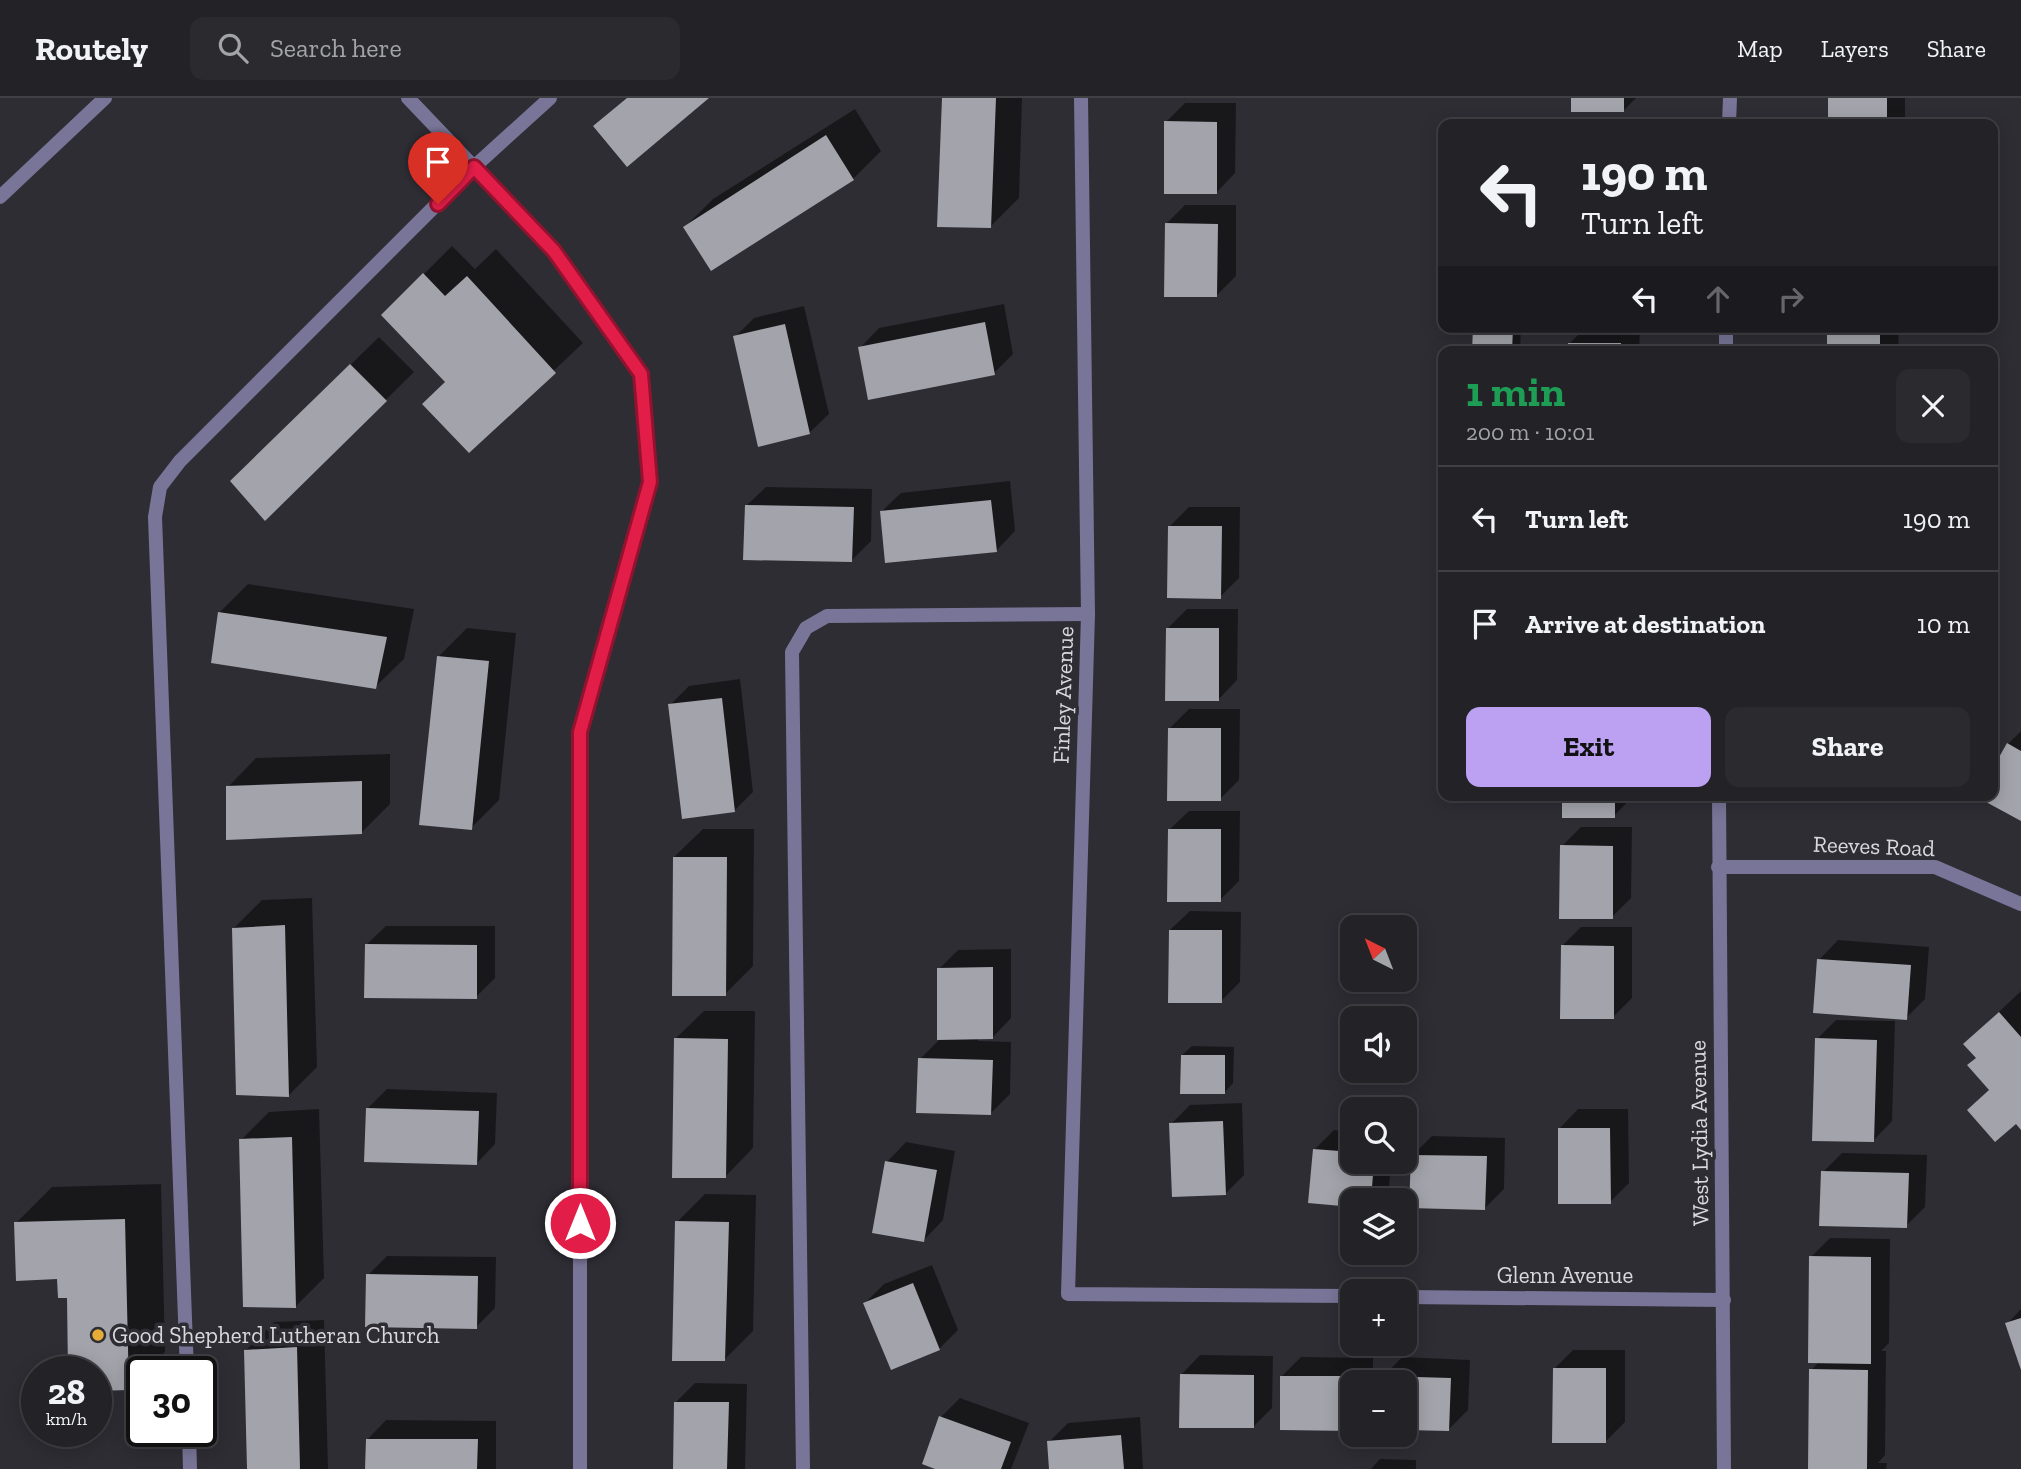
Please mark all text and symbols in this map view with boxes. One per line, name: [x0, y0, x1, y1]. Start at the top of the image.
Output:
search box: [190, 17, 680, 80]
text: Routely: [35, 29, 148, 68]
icon: search: [214, 29, 252, 67]
text: Search here: [270, 32, 402, 64]
text: Map: [1737, 34, 1783, 63]
text: Layers: [1821, 34, 1889, 63]
text: Share: [1927, 34, 1986, 63]
pin: [408, 132, 468, 204]
icon: arrive: [419, 143, 457, 181]
text: 190 m: [1581, 144, 1707, 203]
icon: left: [1466, 147, 1557, 238]
text: Turn left: [1581, 204, 1703, 242]
icon: left: [1626, 280, 1664, 318]
icon: ahead: [1699, 280, 1737, 318]
icon: right: [1772, 280, 1810, 318]
text: 1 min: [1466, 366, 1565, 417]
button: close: [1896, 369, 1970, 443]
text: 200 m · 10:01: [1466, 418, 1594, 446]
icon: left: [1466, 500, 1504, 538]
text: Turn left: [1525, 503, 1628, 535]
text: 190 m: [1903, 503, 1970, 535]
icon: arrive: [1466, 605, 1504, 643]
text: Arrive at destination: [1525, 608, 1765, 640]
text: 10 m: [1917, 608, 1970, 640]
street label: Finley Avenue: [1047, 626, 1079, 764]
button: Exit: [1466, 707, 1711, 787]
button: Share: [1725, 707, 1970, 787]
street label: Reeves Road: [1813, 830, 1936, 862]
north arrow: [1340, 915, 1418, 992]
map controls: [1340, 915, 1417, 1447]
button: sound: [1340, 1006, 1417, 1083]
street label: West Lydia Avenue: [1683, 1040, 1715, 1226]
button: search: [1340, 1097, 1417, 1174]
position arrow: [543, 1186, 617, 1260]
button: layers: [1340, 1188, 1417, 1265]
street label: Glenn Avenue: [1497, 1261, 1633, 1289]
button: +: [1340, 1279, 1417, 1356]
place label: Good Shepherd Lutheran Church: [112, 1321, 440, 1349]
marker: Good Shepherd Lutheran Church: [90, 1327, 106, 1343]
speed limit sign: 30: [126, 1356, 217, 1447]
button: −: [1340, 1370, 1417, 1447]
text: 28: [48, 1371, 85, 1413]
text: km/h: [46, 1408, 87, 1430]

